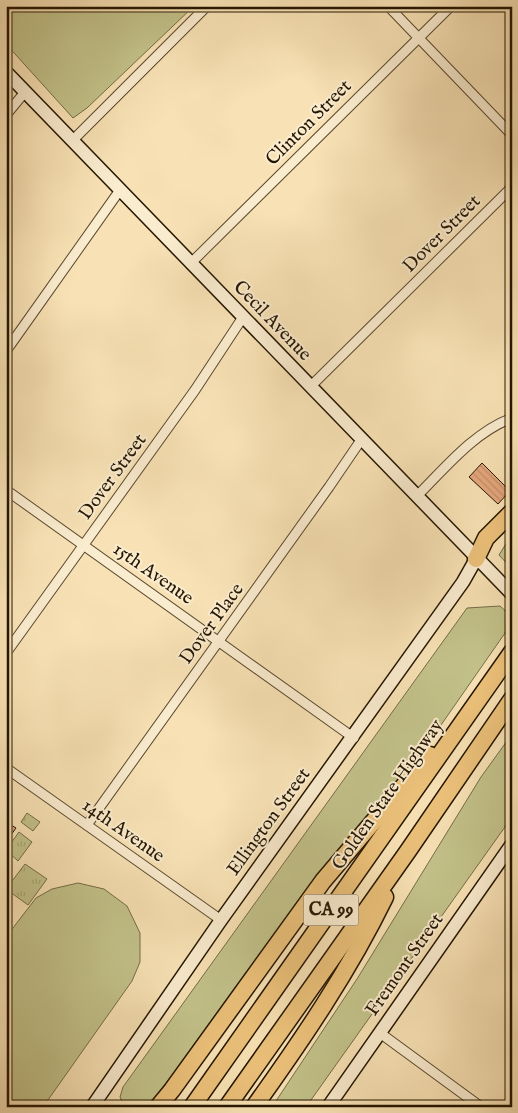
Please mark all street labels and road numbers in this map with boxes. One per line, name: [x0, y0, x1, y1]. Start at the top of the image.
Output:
street label: Clinton Street: [261, 75, 357, 171]
street label: Dover Street: [398, 190, 486, 278]
street label: Cecil Avenue: [228, 276, 317, 367]
street label: Dover Street: [74, 429, 153, 525]
street label: 15th Avenue: [108, 538, 198, 611]
street label: Dover Place: [174, 578, 250, 669]
street label: Golden State Highway: [327, 714, 449, 875]
street label: Ellington Street: [222, 763, 316, 881]
street label: 14th Avenue: [77, 794, 169, 868]
road number: CA 99: [304, 894, 358, 926]
street label: Fremont Street: [361, 908, 450, 1021]

